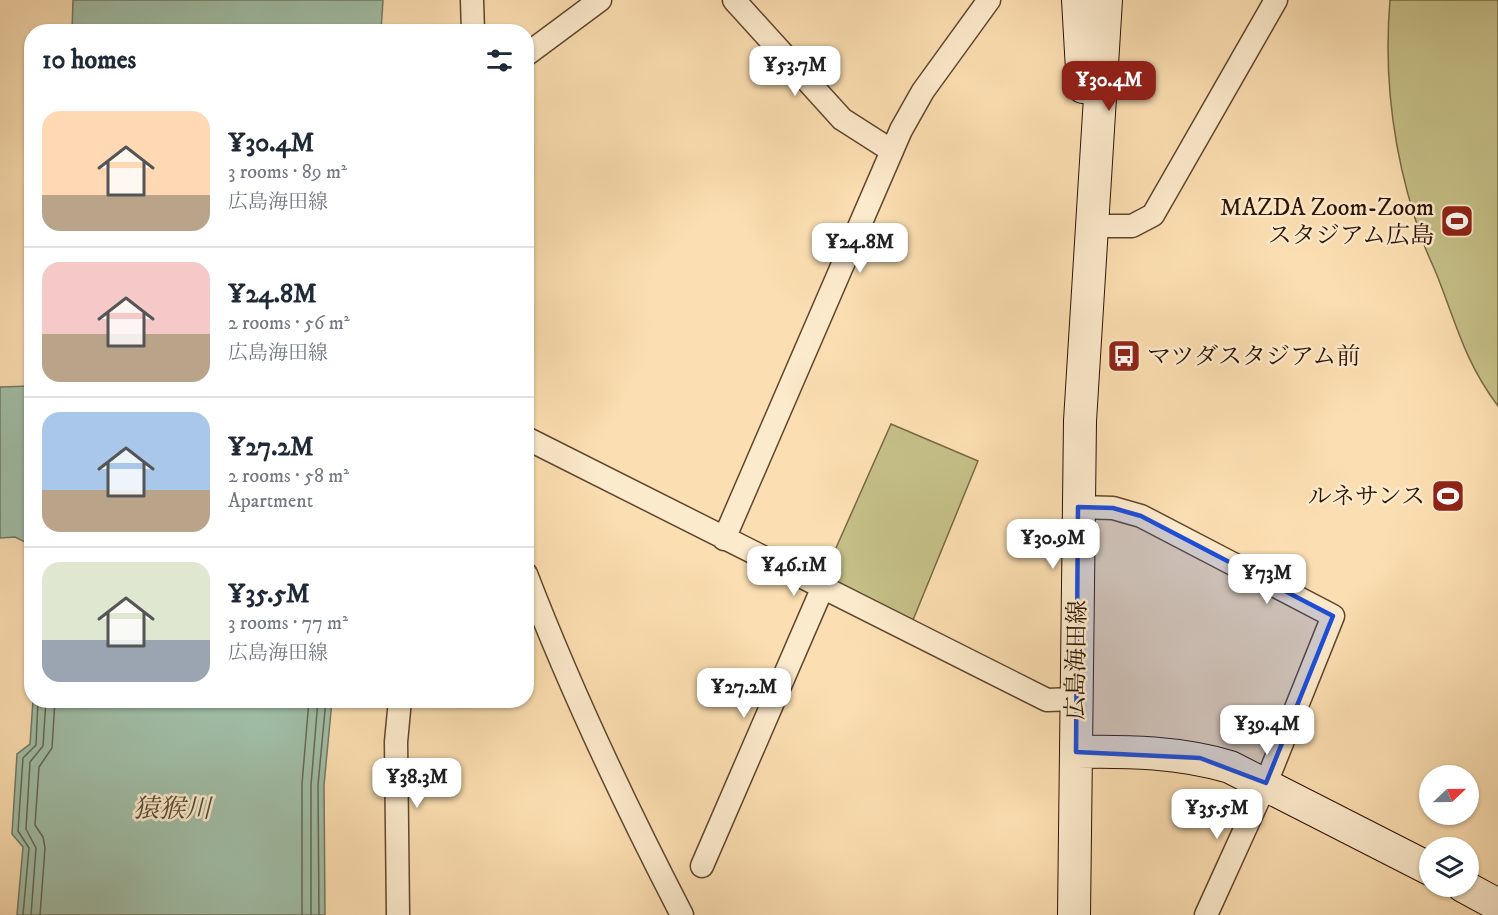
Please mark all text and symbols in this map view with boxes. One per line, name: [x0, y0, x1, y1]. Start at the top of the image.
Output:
text: 10 homes: [42, 44, 136, 77]
icon: filters: [483, 44, 516, 77]
pin: ¥53.7M: [746, 46, 844, 97]
text: ¥53.7M: [763, 53, 827, 78]
pin: ¥30.4M: [1060, 61, 1158, 112]
text: ¥30.4M: [1076, 68, 1142, 93]
text: ¥30.4M: [228, 127, 314, 160]
icon: home: [90, 135, 162, 207]
text: 3 rooms · 89 m²: [228, 160, 347, 185]
text: 広島海田線: [228, 190, 328, 215]
place label: MAZDA Zoom-Zoom スタジアム広島: [1220, 193, 1434, 251]
sports icon: MAZDA Zoom-Zoom スタジアム広島: [1439, 203, 1475, 239]
pin: ¥24.8M: [811, 223, 909, 274]
text: ¥24.8M: [826, 230, 894, 255]
text: ¥24.8M: [228, 278, 317, 311]
icon: home: [90, 286, 162, 358]
text: 2 rooms · 56 m²: [228, 311, 350, 336]
bus stop icon: マツダスタジアム前: [1106, 338, 1142, 374]
text: 広島海田線: [228, 341, 328, 366]
place label: マツダスタジアム前: [1147, 342, 1360, 372]
text: ¥27.2M: [228, 431, 314, 464]
icon: home: [90, 436, 162, 508]
text: 2 rooms · 58 m²: [228, 464, 349, 489]
sports icon: ルネサンス: [1430, 478, 1466, 514]
place label: ルネサンス: [1308, 482, 1425, 512]
text: Apartment: [228, 489, 313, 514]
pin: ¥30.9M: [1004, 519, 1102, 570]
text: ¥30.9M: [1021, 526, 1085, 551]
pin: ¥46.1M: [745, 546, 843, 597]
text: ¥46.1M: [761, 553, 827, 578]
pin: ¥73M: [1231, 554, 1303, 605]
text: ¥73M: [1242, 561, 1292, 586]
text: ¥35.5M: [228, 578, 310, 611]
icon: home: [90, 586, 162, 658]
street label: 広島海田線: [1061, 600, 1093, 720]
text: 3 rooms · 77 m²: [228, 611, 348, 636]
text: 広島海田線: [228, 641, 328, 666]
pin: ¥27.2M: [695, 668, 793, 719]
text: ¥27.2M: [711, 675, 777, 700]
pin: ¥39.4M: [1218, 705, 1316, 756]
text: ¥39.4M: [1234, 712, 1300, 737]
pin: ¥38.3M: [368, 758, 466, 809]
text: ¥38.3M: [386, 765, 448, 790]
north arrow: [1419, 765, 1479, 825]
map controls: [1419, 765, 1479, 897]
pin: ¥35.5M: [1168, 789, 1266, 840]
water label: 猿猴川: [133, 793, 214, 826]
text: ¥35.5M: [1186, 796, 1248, 821]
button: layers: [1419, 837, 1479, 897]

